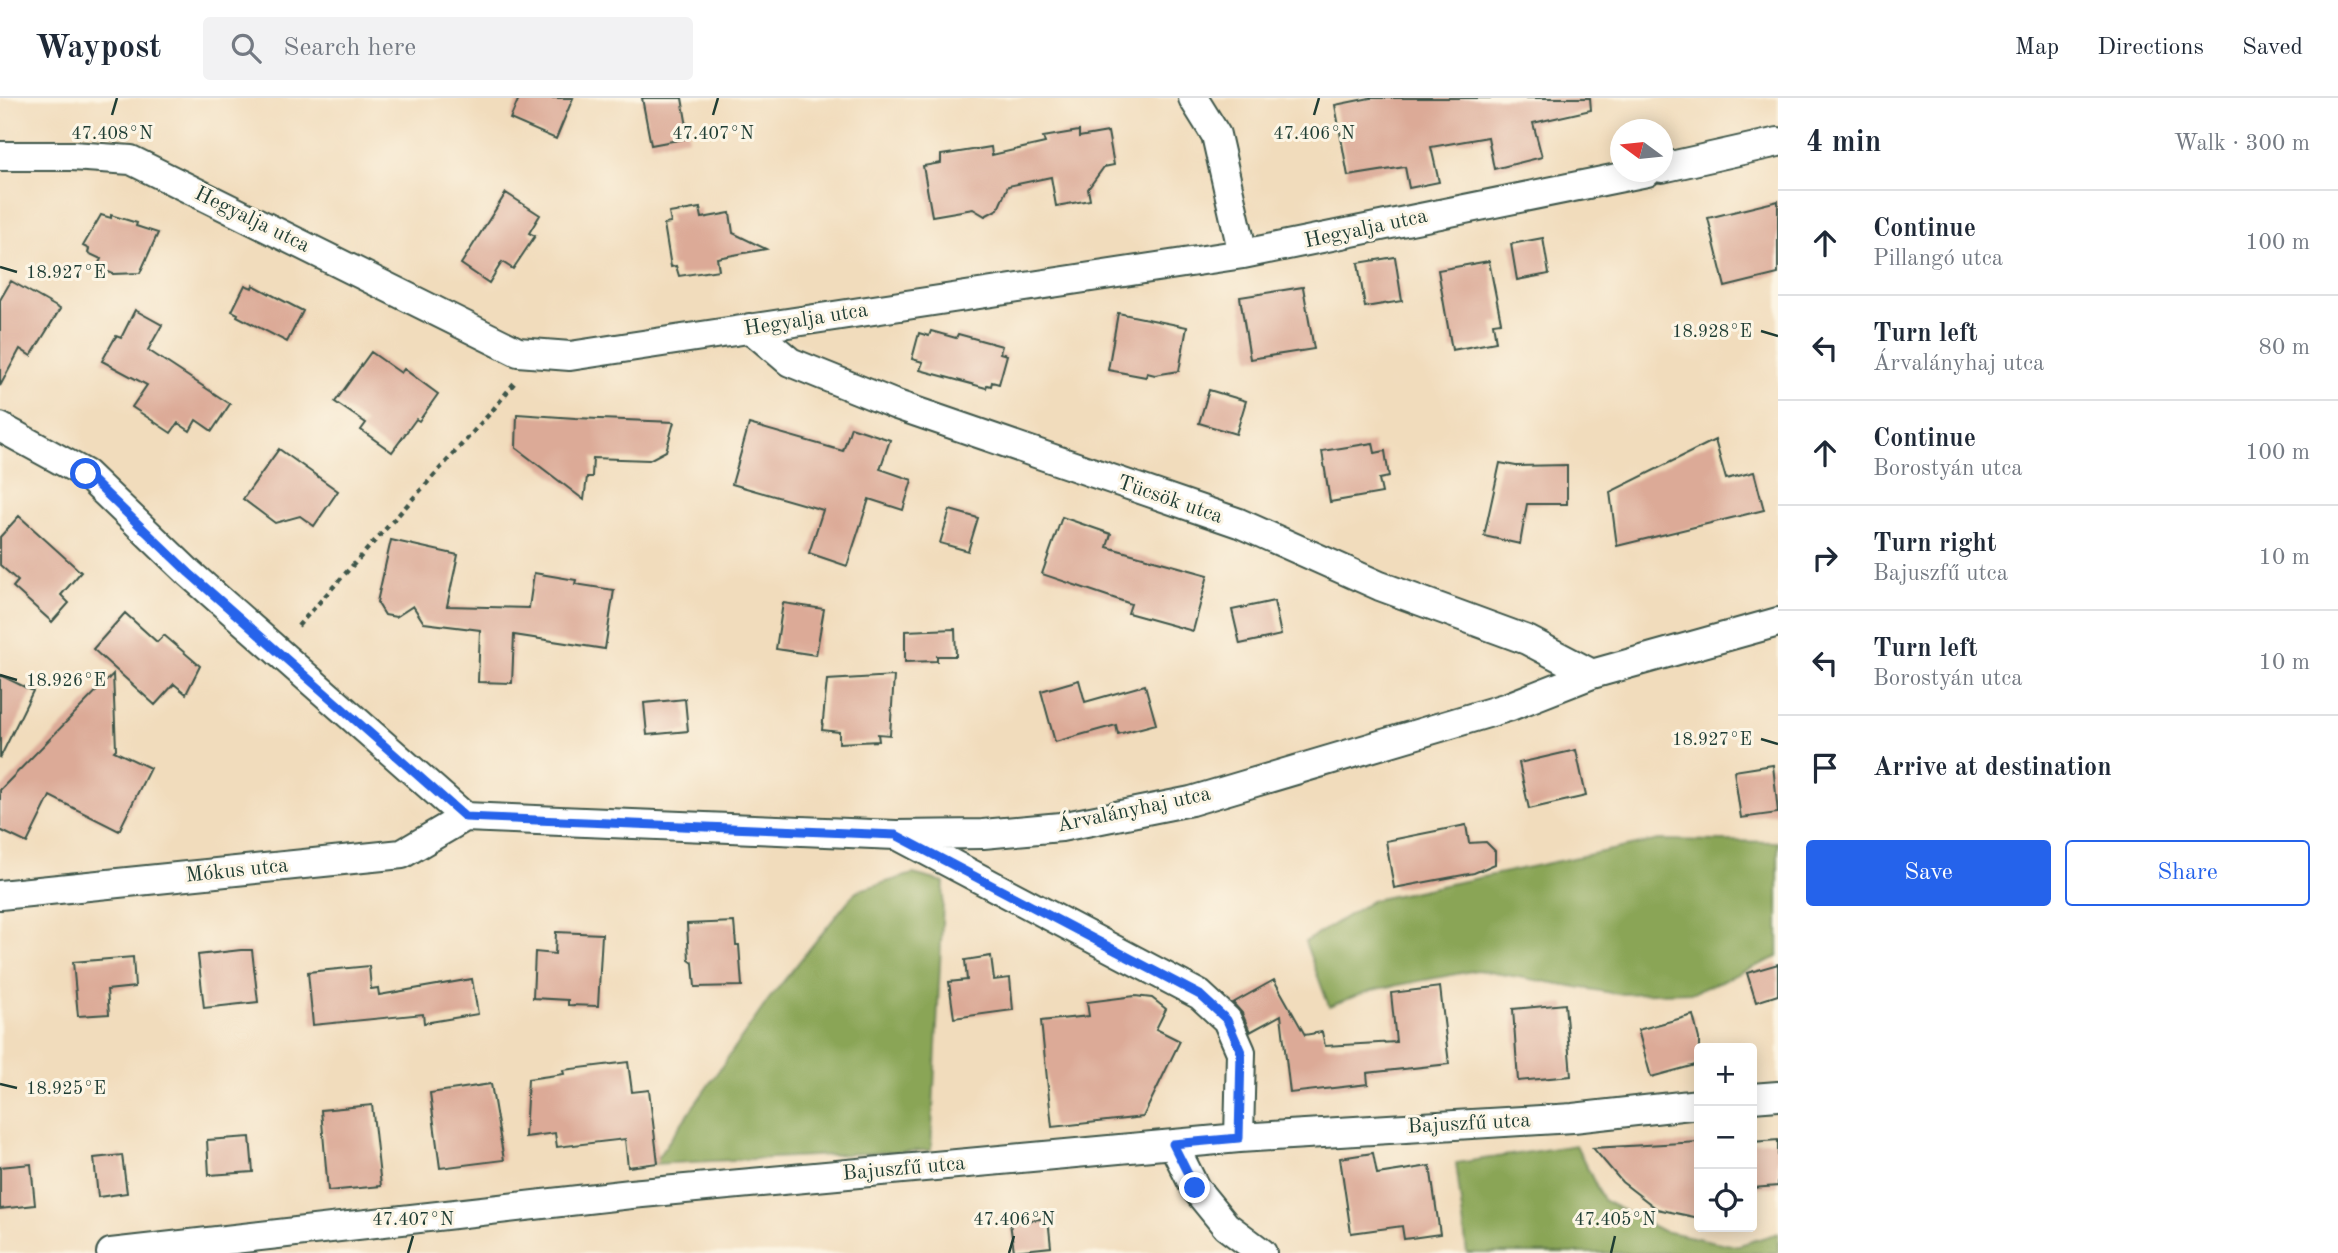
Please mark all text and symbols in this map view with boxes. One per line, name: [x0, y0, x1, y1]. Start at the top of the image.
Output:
search box: [203, 17, 693, 80]
icon: search: [227, 29, 265, 67]
text: Waypost: [35, 32, 161, 65]
text: Search here: [283, 35, 416, 61]
text: Map: [2015, 36, 2059, 60]
text: Directions: [2097, 36, 2204, 60]
text: Saved: [2242, 36, 2303, 60]
north arrow: [1610, 119, 1673, 182]
text: 47.408°N: [71, 125, 153, 143]
text: 47.407°N: [672, 125, 754, 143]
text: 47.406°N: [1273, 125, 1355, 143]
text: 4 min: [1806, 128, 1881, 158]
text: Walk · 300 m: [2174, 132, 2310, 155]
street label: Hegyalja utca: [191, 183, 313, 257]
street label: Hegyalja utca: [1303, 206, 1429, 252]
text: Continue: [1873, 216, 1976, 242]
icon: ahead: [1806, 224, 1844, 262]
text: 100 m: [2245, 231, 2310, 254]
text: Pillangó utca: [1873, 247, 2003, 270]
text: 18.927°E: [26, 264, 106, 282]
street label: Hegyalja utca: [743, 300, 869, 340]
text: Turn left: [1873, 321, 1978, 347]
text: 18.928°E: [1672, 323, 1752, 341]
icon: left: [1806, 329, 1844, 367]
text: 80 m: [2259, 336, 2310, 359]
text: Árvalányhaj utca: [1873, 352, 2044, 375]
text: Continue: [1873, 426, 1976, 452]
icon: ahead: [1806, 434, 1844, 472]
text: 100 m: [2245, 441, 2310, 464]
text: Borostyán utca: [1873, 457, 2023, 480]
route start: [70, 458, 101, 489]
street label: Tücsök utca: [1115, 472, 1225, 528]
text: Turn right: [1873, 531, 1996, 557]
icon: right: [1806, 539, 1844, 577]
text: 10 m: [2259, 546, 2310, 569]
text: Bajuszfű utca: [1873, 562, 2008, 585]
text: Turn left: [1873, 636, 1978, 662]
icon: left: [1806, 644, 1844, 682]
text: 10 m: [2259, 651, 2310, 674]
text: Borostyán utca: [1873, 667, 2023, 690]
text: 18.926°E: [26, 672, 106, 690]
text: 18.927°E: [1672, 731, 1752, 749]
icon: arrive: [1806, 749, 1844, 787]
text: Arrive at destination: [1873, 755, 2112, 781]
street label: Árvalányhaj utca: [1054, 780, 1213, 837]
button: Save: [1806, 840, 2051, 906]
button: Share: [2065, 840, 2310, 906]
street label: Mókus utca: [185, 855, 289, 887]
map controls: [1694, 1043, 1757, 1232]
button: +: [1694, 1043, 1757, 1106]
text: 18.925°E: [26, 1080, 106, 1098]
button: −: [1694, 1106, 1757, 1169]
street label: Bajuszfű utca: [1407, 1110, 1531, 1138]
street label: Bajuszfű utca: [842, 1153, 966, 1185]
button: locate: [1694, 1169, 1757, 1232]
route end: [1179, 1172, 1210, 1203]
text: 47.407°N: [372, 1211, 454, 1229]
text: 47.406°N: [973, 1211, 1055, 1229]
text: 47.405°N: [1574, 1211, 1656, 1229]

